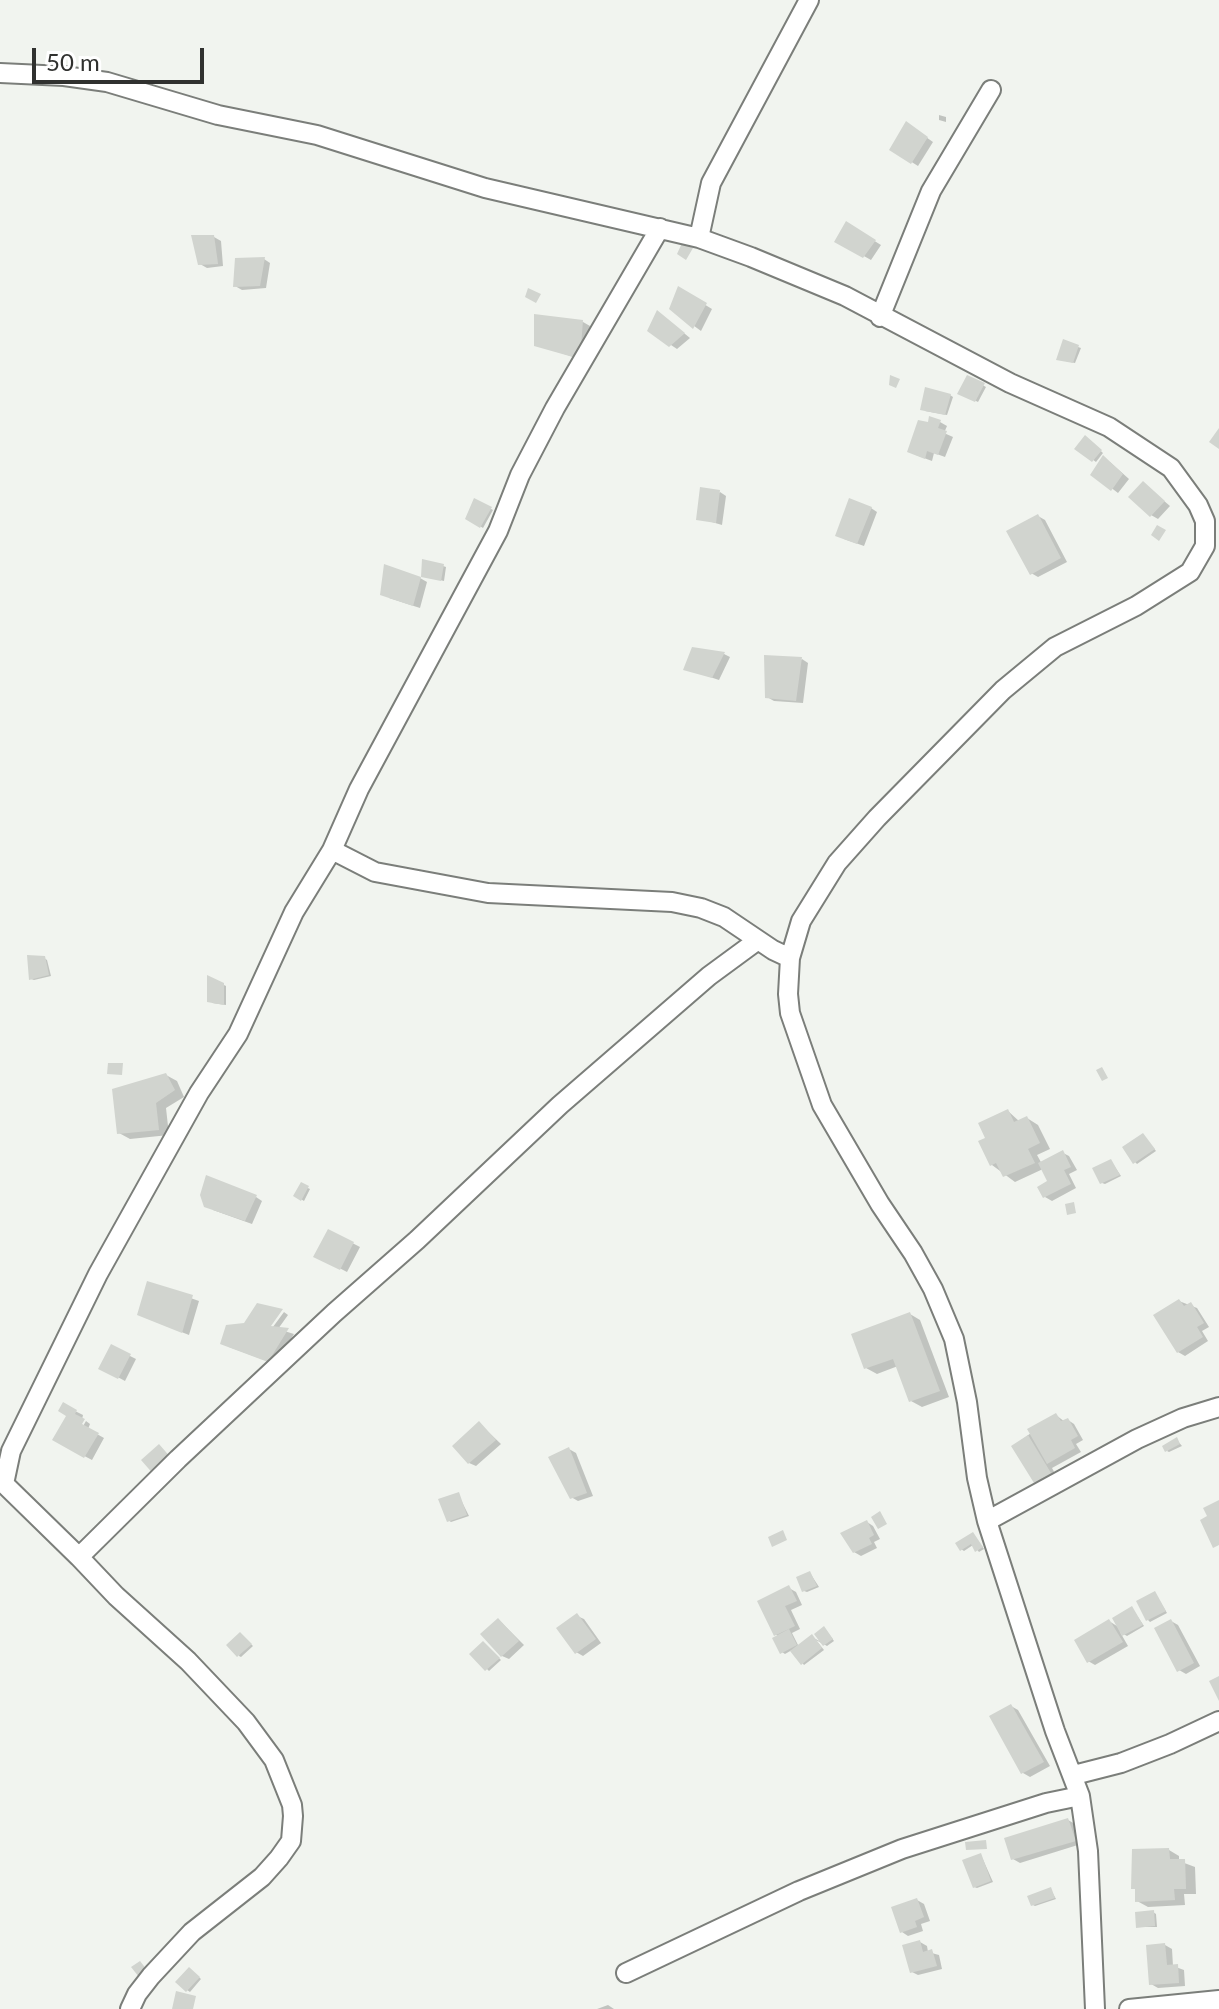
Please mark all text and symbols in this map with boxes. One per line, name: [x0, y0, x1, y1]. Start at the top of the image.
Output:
scale bar: [36, 32, 208, 82]
text: 50 m: [46, 47, 100, 76]

